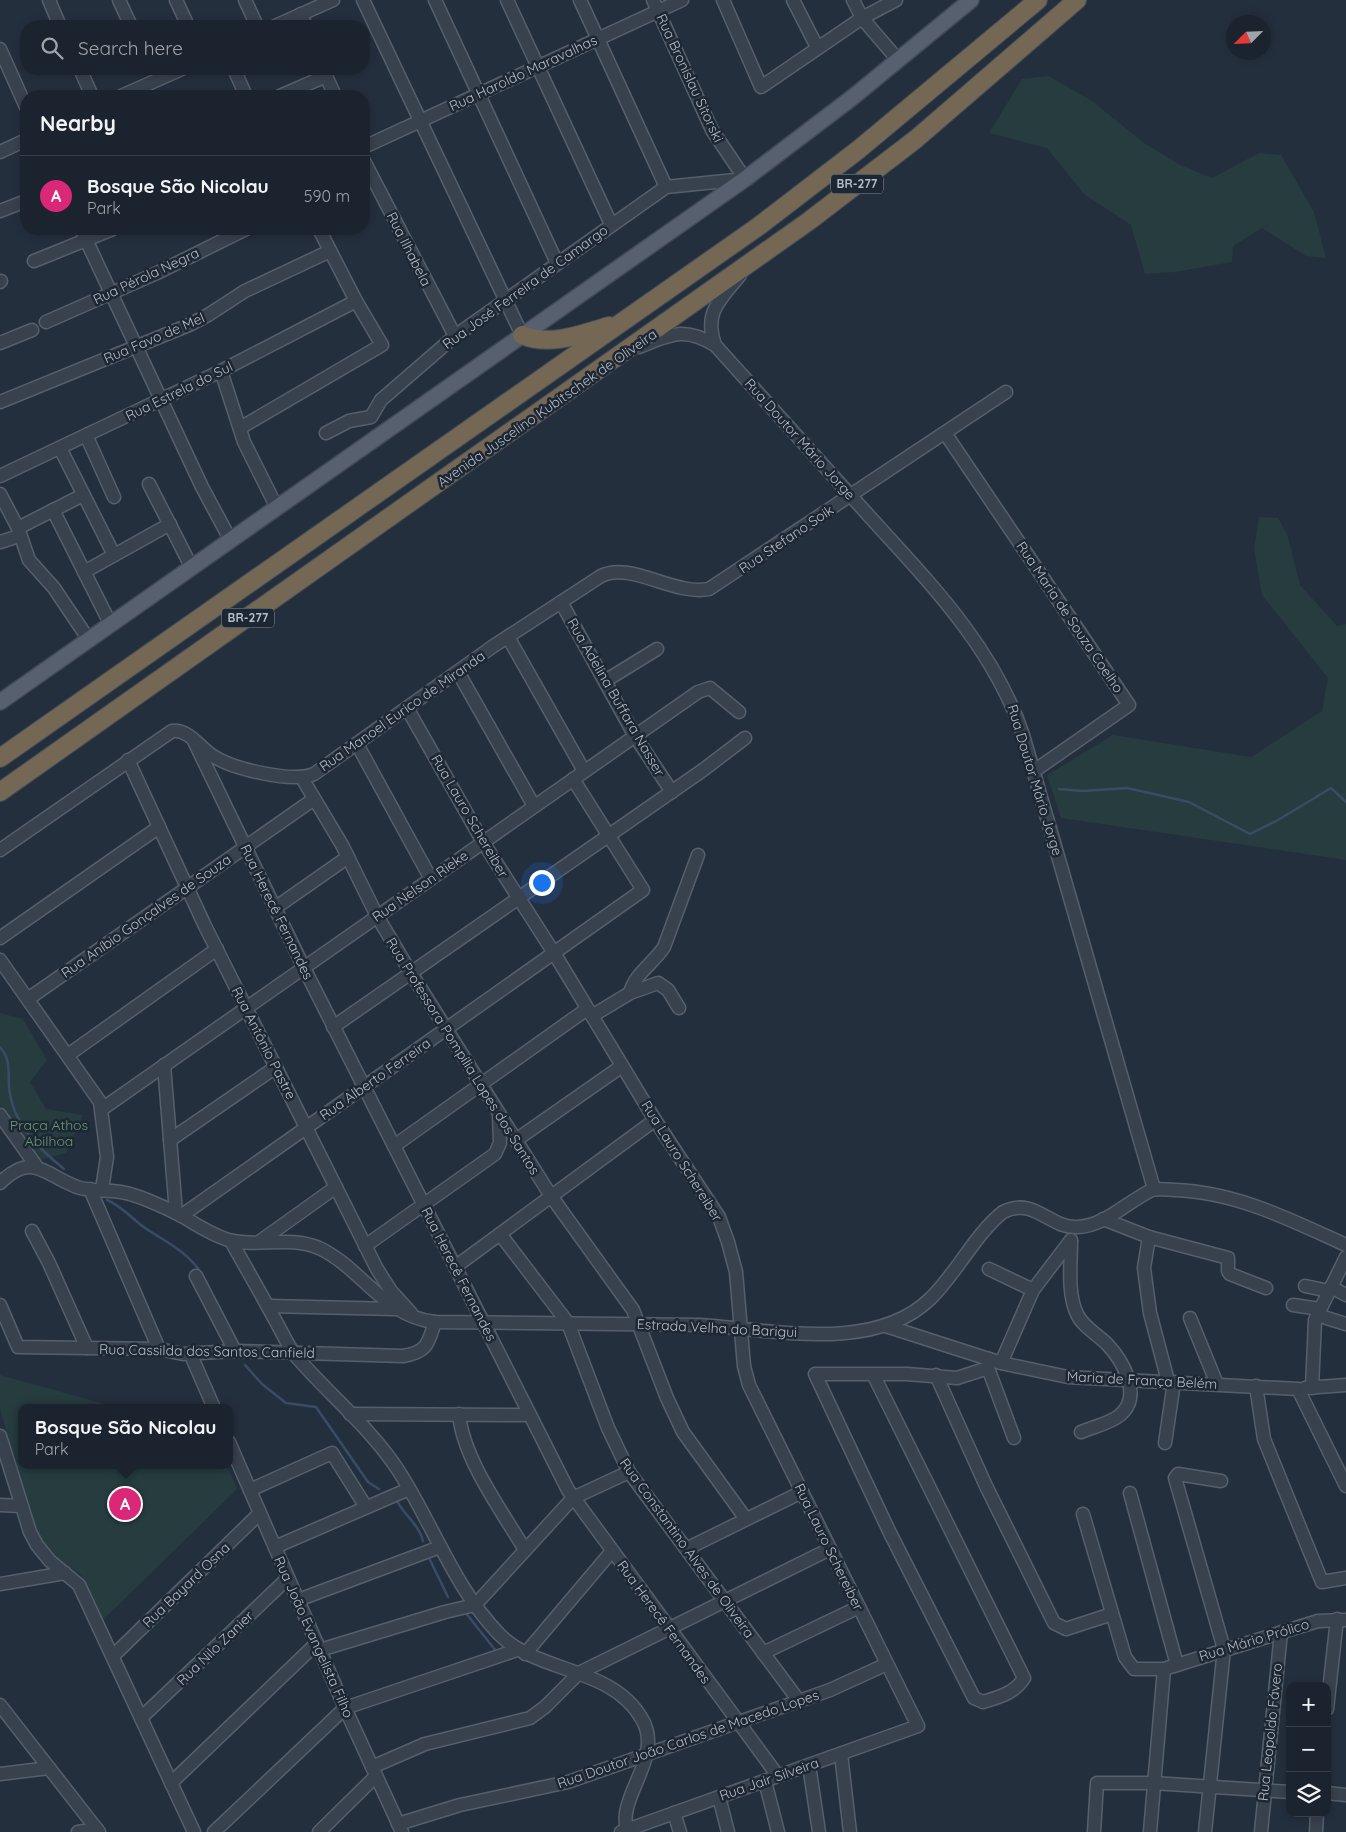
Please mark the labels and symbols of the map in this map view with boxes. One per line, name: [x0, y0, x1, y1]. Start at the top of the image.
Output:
street label: Rua Bronislau Sitorski: [652, 11, 728, 145]
north arrow: [1226, 15, 1271, 60]
street label: Rua Haroldo Maravalhas: [446, 31, 600, 115]
road number: BR-277: [831, 174, 883, 193]
street label: Rua Ilhabela: [383, 209, 435, 289]
street label: Rua José Ferreira de Camargo: [439, 221, 611, 353]
street label: Rua Pérola Negra: [90, 244, 202, 308]
street label: Rua Favo de Mel: [101, 309, 207, 367]
street label: Avenida Juscelino Kubitschek de Oliveira: [434, 325, 660, 491]
street label: Rua Estrela do Sul: [122, 357, 236, 425]
street label: Rua Doutor Mário Jorge: [741, 375, 859, 503]
street label: Rua Stefano Soik: [735, 501, 837, 577]
street label: Rua Maria de Souza Coelho: [1013, 538, 1127, 696]
road number: BR-277: [222, 608, 274, 628]
street label: Rua Adelina Buffara Nasser: [563, 615, 669, 780]
street label: Rua Manoel Eurico de Miranda: [316, 647, 488, 775]
street label: Rua Doutor Mário Jorge: [1003, 702, 1067, 858]
street label: Rua Lauro Schereiber: [427, 751, 513, 881]
street label: Rua Herecê Fernandes: [236, 841, 318, 983]
street label: Rua Nelson Rieke: [368, 846, 472, 926]
street label: Rua Aníbio Gonçalves de Souza: [57, 850, 235, 982]
your location: [529, 870, 555, 896]
street label: Rua Professora Pompília Lopes dos Santos: [382, 934, 544, 1178]
street label: Rua Antônio Pastre: [228, 984, 300, 1103]
street label: Rua Alberto Ferreira: [316, 1034, 434, 1124]
street label: Rua Lauro Schereiber: [637, 1097, 727, 1225]
park label: Praça Athos Abilhoa: [10, 1116, 88, 1150]
street label: Rua Herecê Fernandes: [417, 1204, 501, 1344]
street label: Estrada Velha do Barigui: [636, 1315, 798, 1341]
street label: Rua Cassilda dos Santos Canfield: [99, 1340, 315, 1362]
street label: Maria de França Belém: [1066, 1367, 1218, 1393]
street label: Rua Constantino Alves de Oliveira: [616, 1455, 758, 1641]
street label: Rua Lauro Schereiber: [790, 1480, 868, 1614]
pin: A: [109, 1485, 141, 1523]
street label: Rua Bayard Osna: [138, 1539, 234, 1631]
street label: Rua João Evangelista Filho: [270, 1553, 358, 1721]
street label: Rua Herecê Fernandes: [613, 1557, 715, 1687]
street label: Rua Nilo Zanier: [173, 1606, 258, 1689]
street label: Rua Mário Prólico: [1197, 1615, 1311, 1665]
street label: Rua Leopoldo Fávero: [1254, 1662, 1286, 1802]
street label: Rua Doutor João Carlos de Macedo Lopes: [555, 1686, 821, 1792]
street label: Rua Jair Silveira: [717, 1754, 821, 1804]

